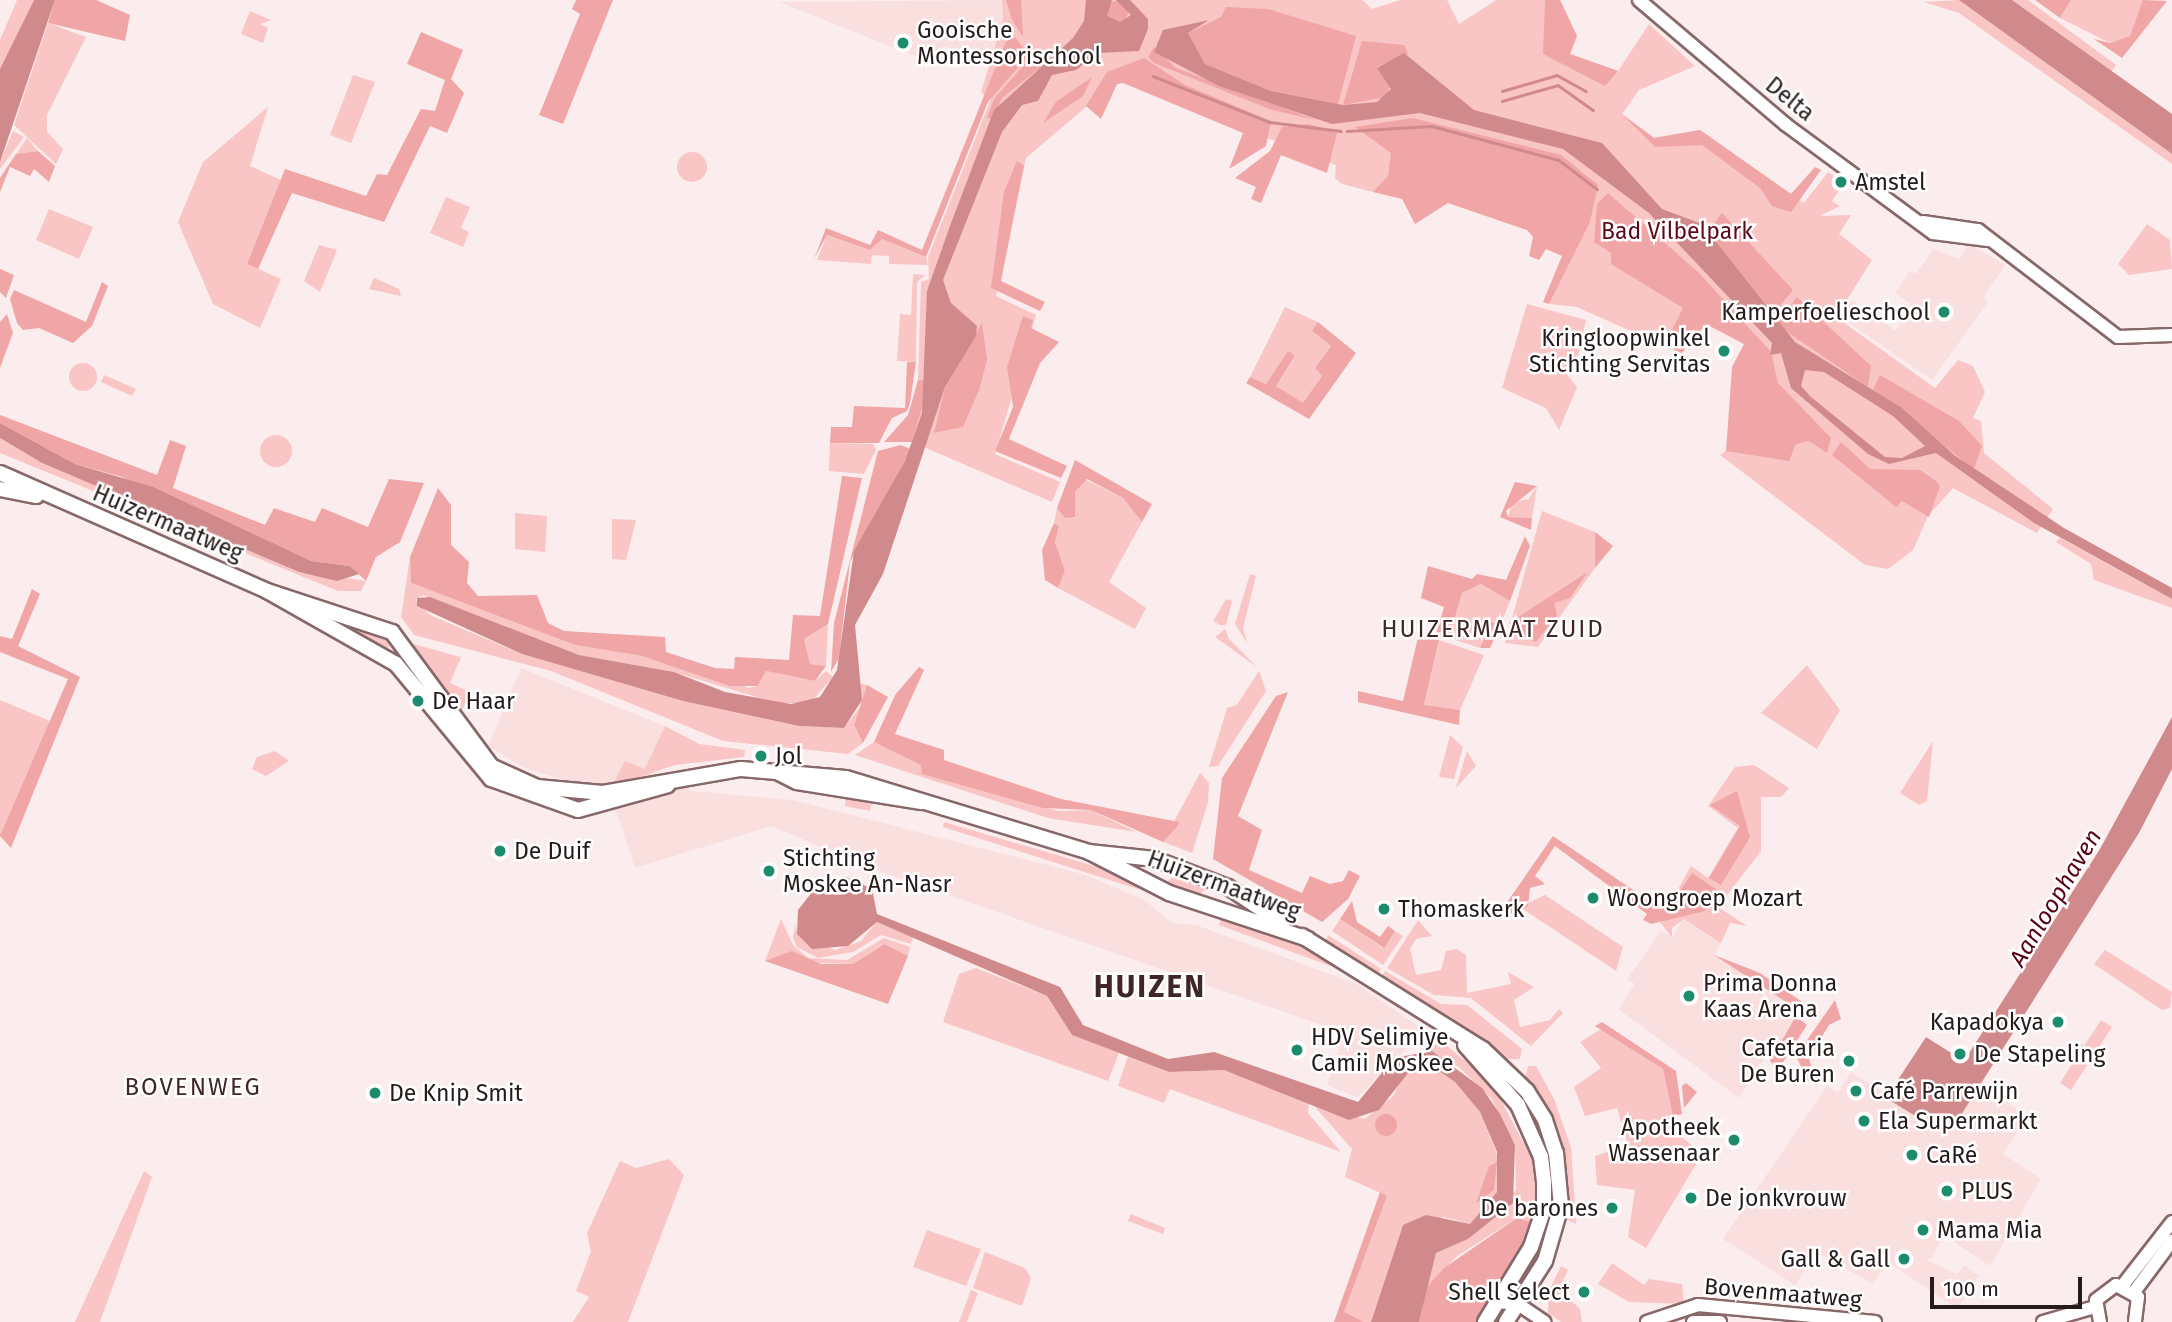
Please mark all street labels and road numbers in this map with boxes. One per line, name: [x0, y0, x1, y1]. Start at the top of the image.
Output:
street label: Delta: [1760, 71, 1820, 127]
street label: Huizermaatweg: [89, 479, 247, 567]
street label: Huizermaatweg: [1144, 845, 1304, 925]
street label: Bovenmaatweg: [1703, 1272, 1863, 1314]

